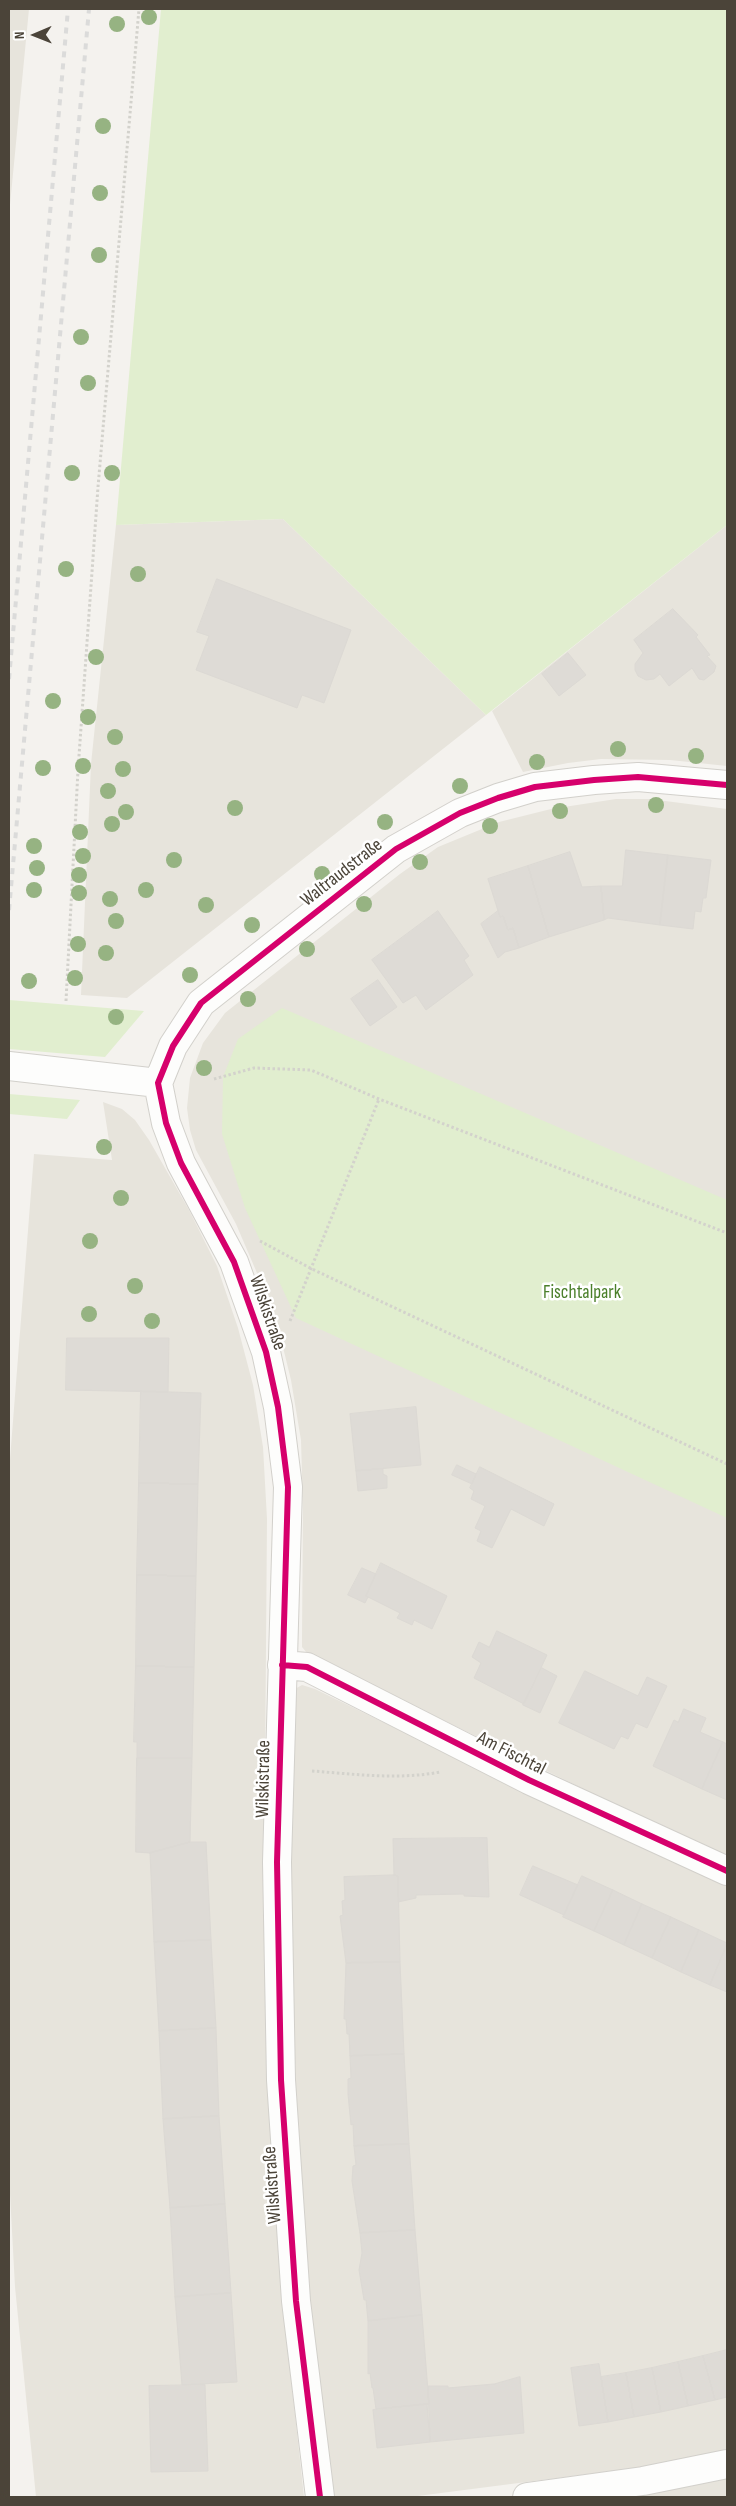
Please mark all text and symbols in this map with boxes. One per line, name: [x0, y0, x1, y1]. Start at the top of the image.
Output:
north arrow: [10, 10, 60, 60]
text: N: [11, 31, 28, 39]
street label: Waltraudstraße: [297, 834, 387, 912]
street label: Wilskistraße: [244, 1273, 290, 1353]
park label: Fischtalpark: [543, 1282, 621, 1304]
street label: Am Fischtal: [473, 1727, 549, 1781]
street label: Wilskistraße: [252, 1740, 276, 1818]
street label: Wilskistraße: [259, 2145, 287, 2225]

